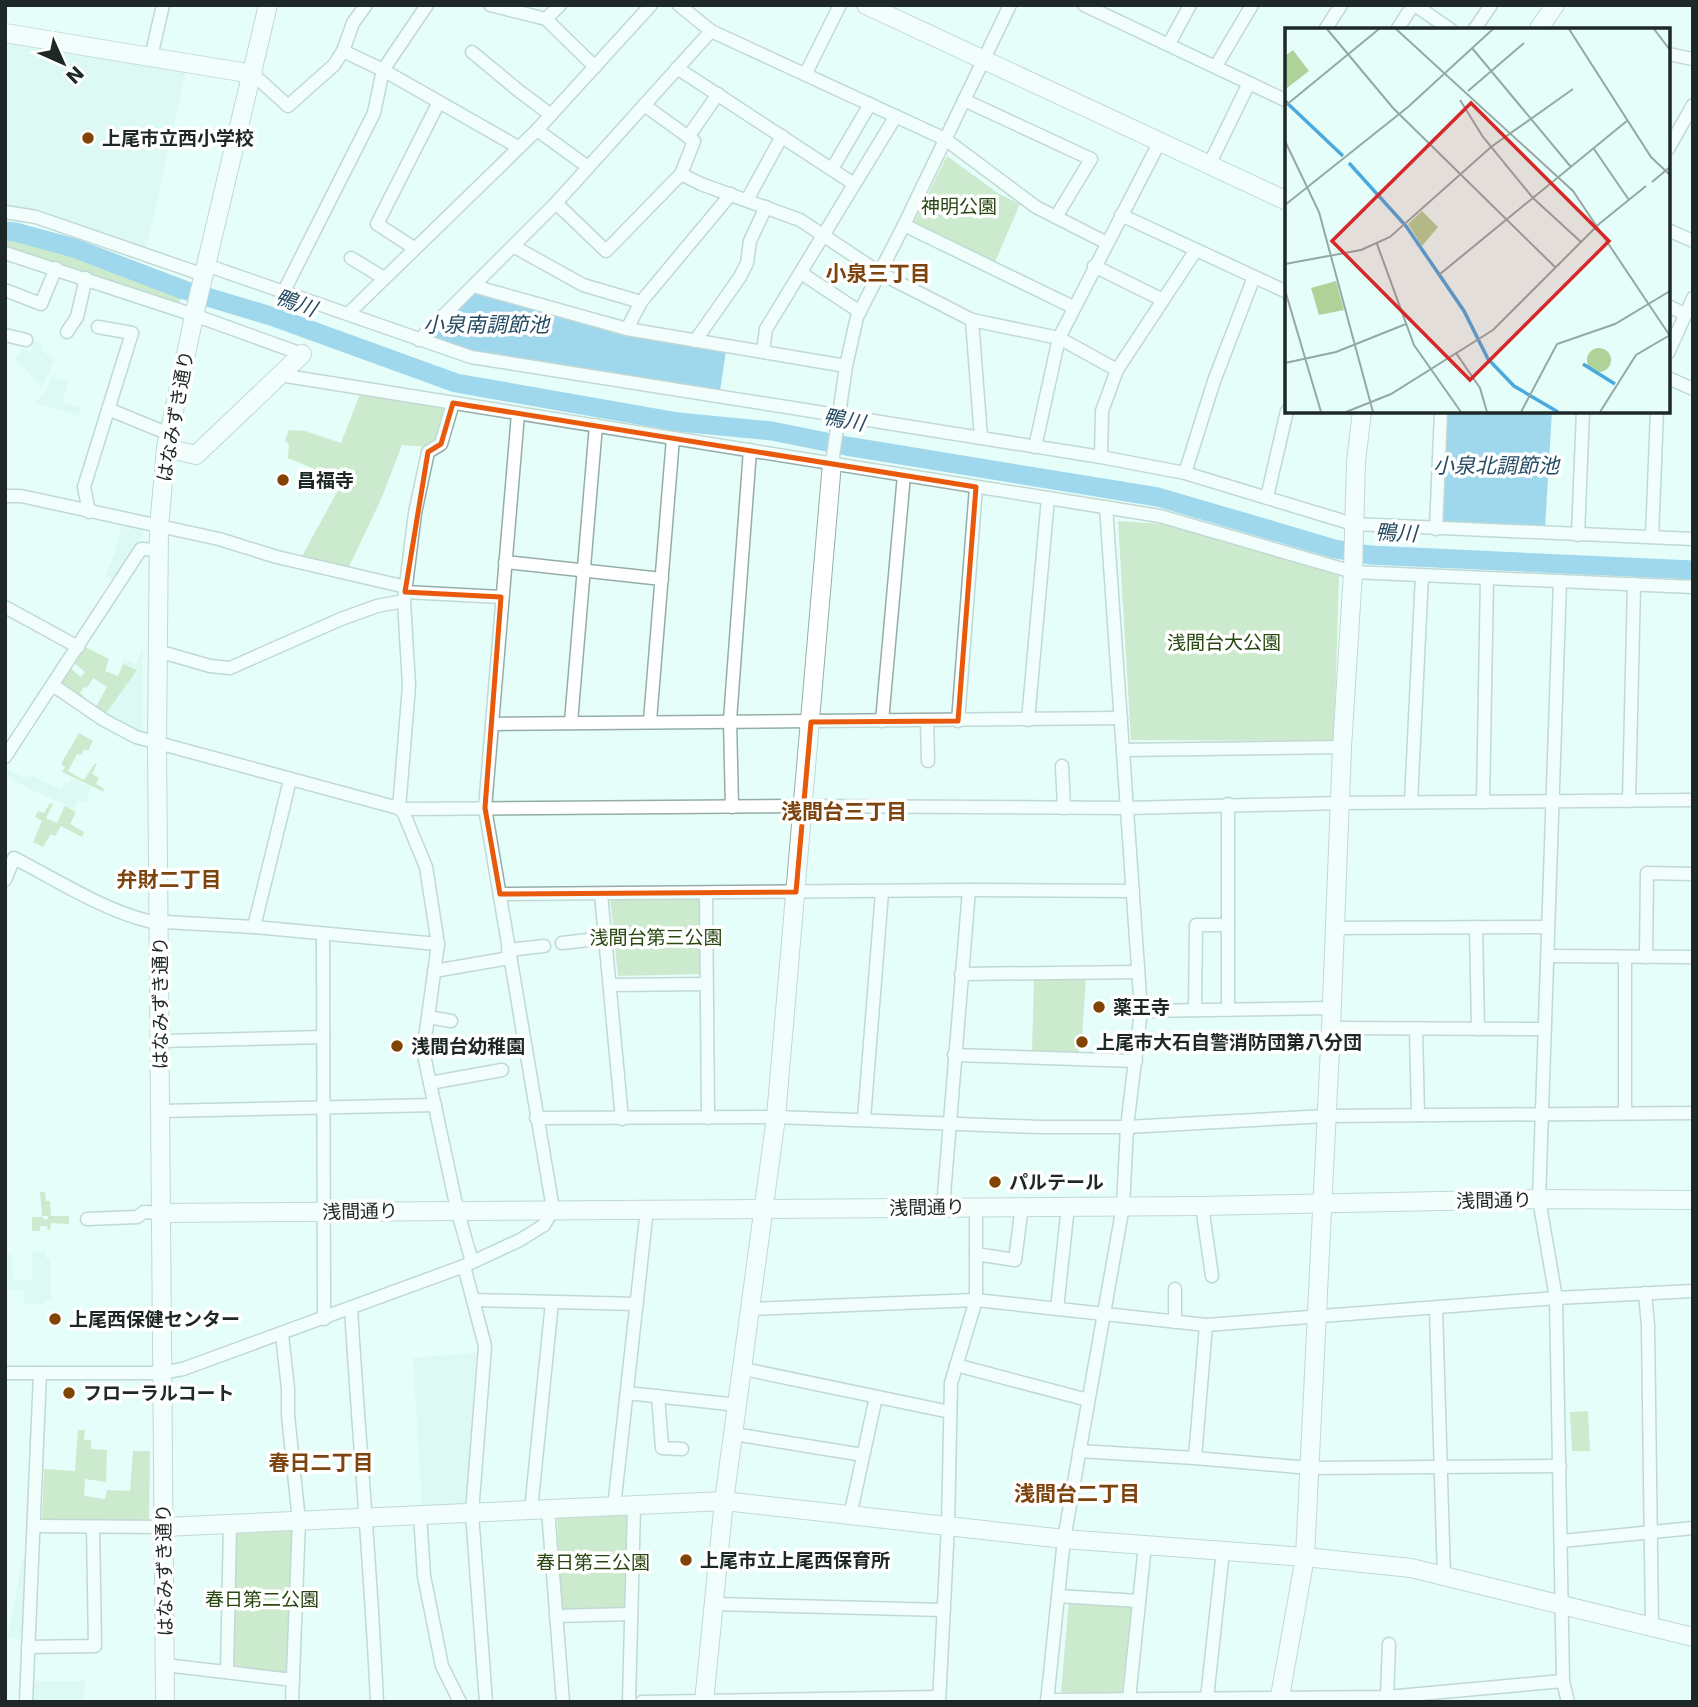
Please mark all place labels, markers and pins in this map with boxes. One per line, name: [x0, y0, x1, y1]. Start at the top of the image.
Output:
place label: 上尾市立西小学校: [102, 127, 254, 149]
marker: 上尾市立西小学校: [80, 130, 96, 146]
place label: 昌福寺: [297, 469, 354, 491]
marker: 昌福寺: [275, 472, 291, 488]
place label: 薬王寺: [1113, 996, 1170, 1018]
marker: 薬王寺: [1091, 999, 1107, 1015]
place label: 上尾市大石自警消防団第八分団: [1096, 1031, 1362, 1053]
marker: 上尾市大石自警消防団第八分団: [1074, 1034, 1090, 1050]
place label: 浅間台幼稚園: [411, 1035, 525, 1057]
marker: 浅間台幼稚園: [389, 1038, 405, 1054]
place label: パルテール: [1009, 1171, 1104, 1193]
marker: パルテール: [987, 1174, 1003, 1190]
place label: 上尾西保健センター: [69, 1308, 240, 1330]
marker: 上尾西保健センター: [47, 1311, 63, 1327]
place label: フローラルコート: [83, 1382, 235, 1404]
marker: フローラルコート: [61, 1385, 77, 1401]
place label: 上尾市立上尾西保育所: [700, 1549, 890, 1571]
marker: 上尾市立上尾西保育所: [678, 1552, 694, 1568]

